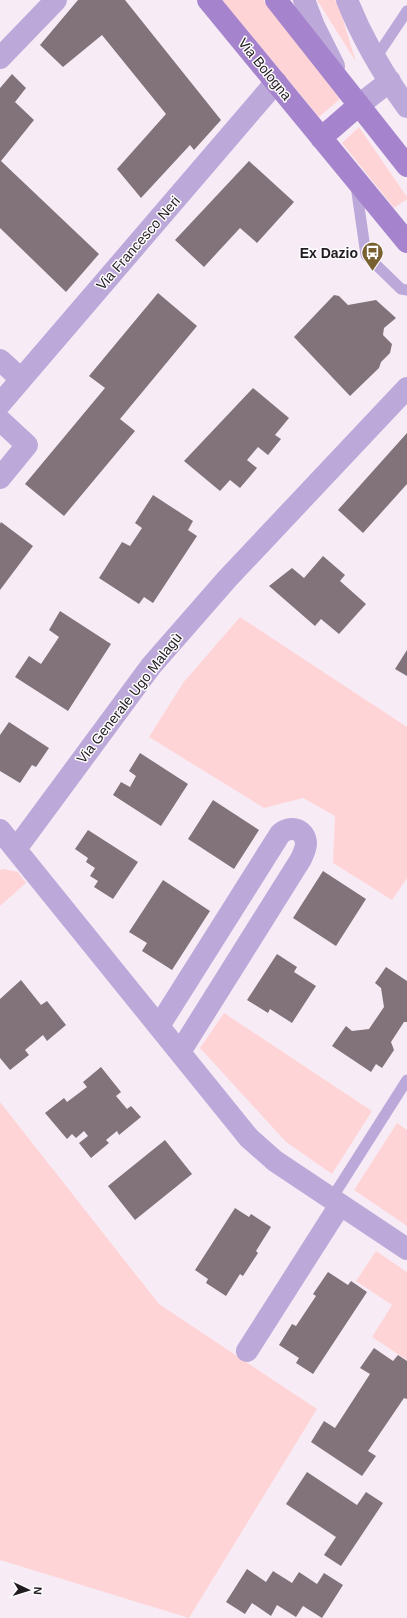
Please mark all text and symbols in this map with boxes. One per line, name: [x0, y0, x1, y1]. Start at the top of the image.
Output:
street label: Via Bologna: [235, 35, 295, 103]
street label: Via Francesco Neri: [93, 193, 183, 293]
bus stop icon: Ex Dazio: [360, 240, 386, 273]
place label: Ex Dazio: [300, 245, 358, 261]
street label: Via Generale Ugo Malagù: [73, 630, 185, 766]
north arrow: [8, 1570, 48, 1610]
text: N: [32, 1586, 44, 1595]

